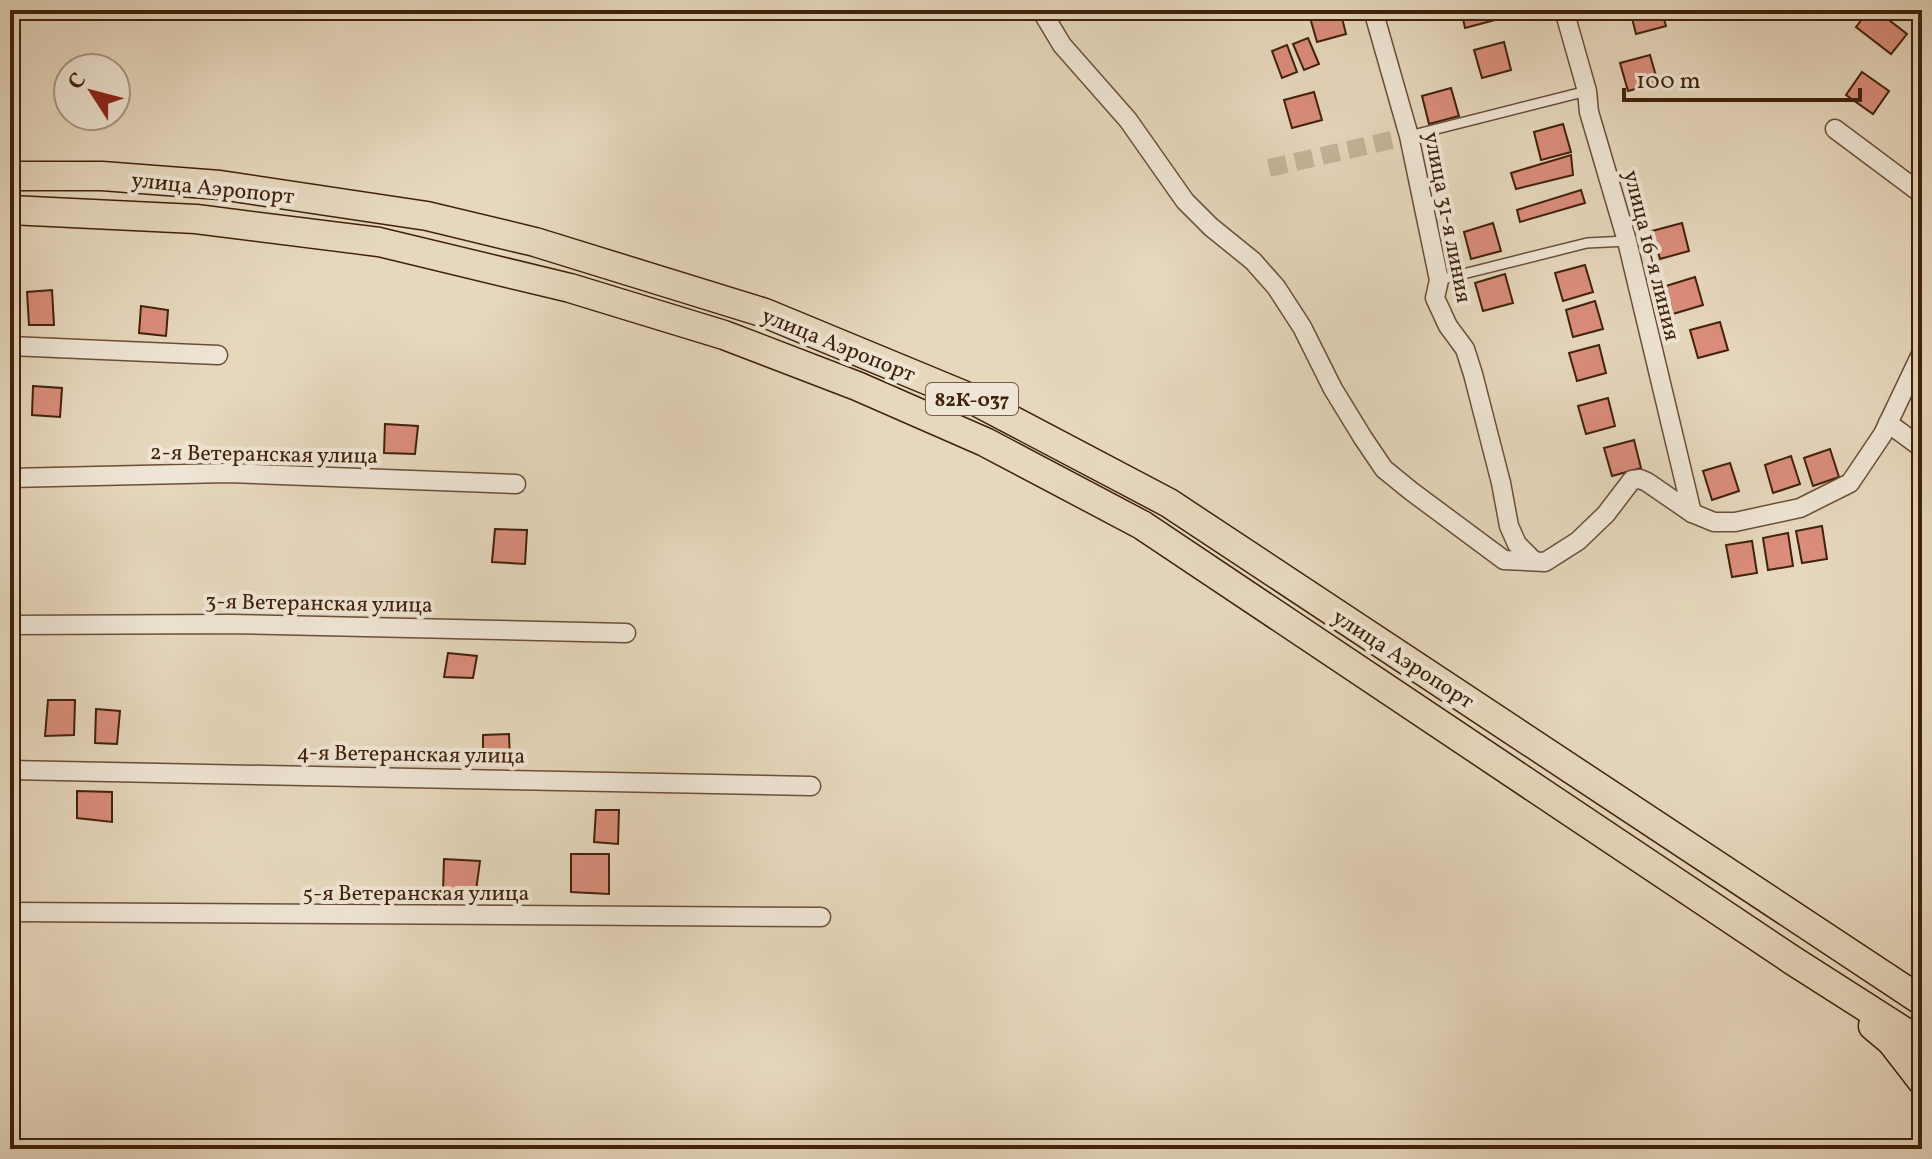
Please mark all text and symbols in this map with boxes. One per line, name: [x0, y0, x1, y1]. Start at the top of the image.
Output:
north arrow: [52, 52, 132, 132]
scale bar: [1624, 52, 1860, 102]
text: 100 m: [1636, 65, 1701, 99]
text: С: [61, 67, 95, 97]
street label: улица 31-я линия: [1415, 129, 1478, 306]
street label: улица Аэропорт: [130, 166, 296, 213]
street label: улица 16-я линия: [1614, 167, 1687, 344]
street label: улица Аэропорт: [756, 301, 920, 391]
road number: 82К-037: [926, 383, 1018, 415]
street label: 2-я Ветеранская улица: [150, 438, 378, 473]
street label: 3-я Ветеранская улица: [205, 587, 433, 622]
street label: улица Аэропорт: [1326, 603, 1480, 718]
street label: 4-я Ветеранская улица: [296, 738, 526, 773]
street label: 5-я Ветеранская улица: [302, 879, 530, 910]

